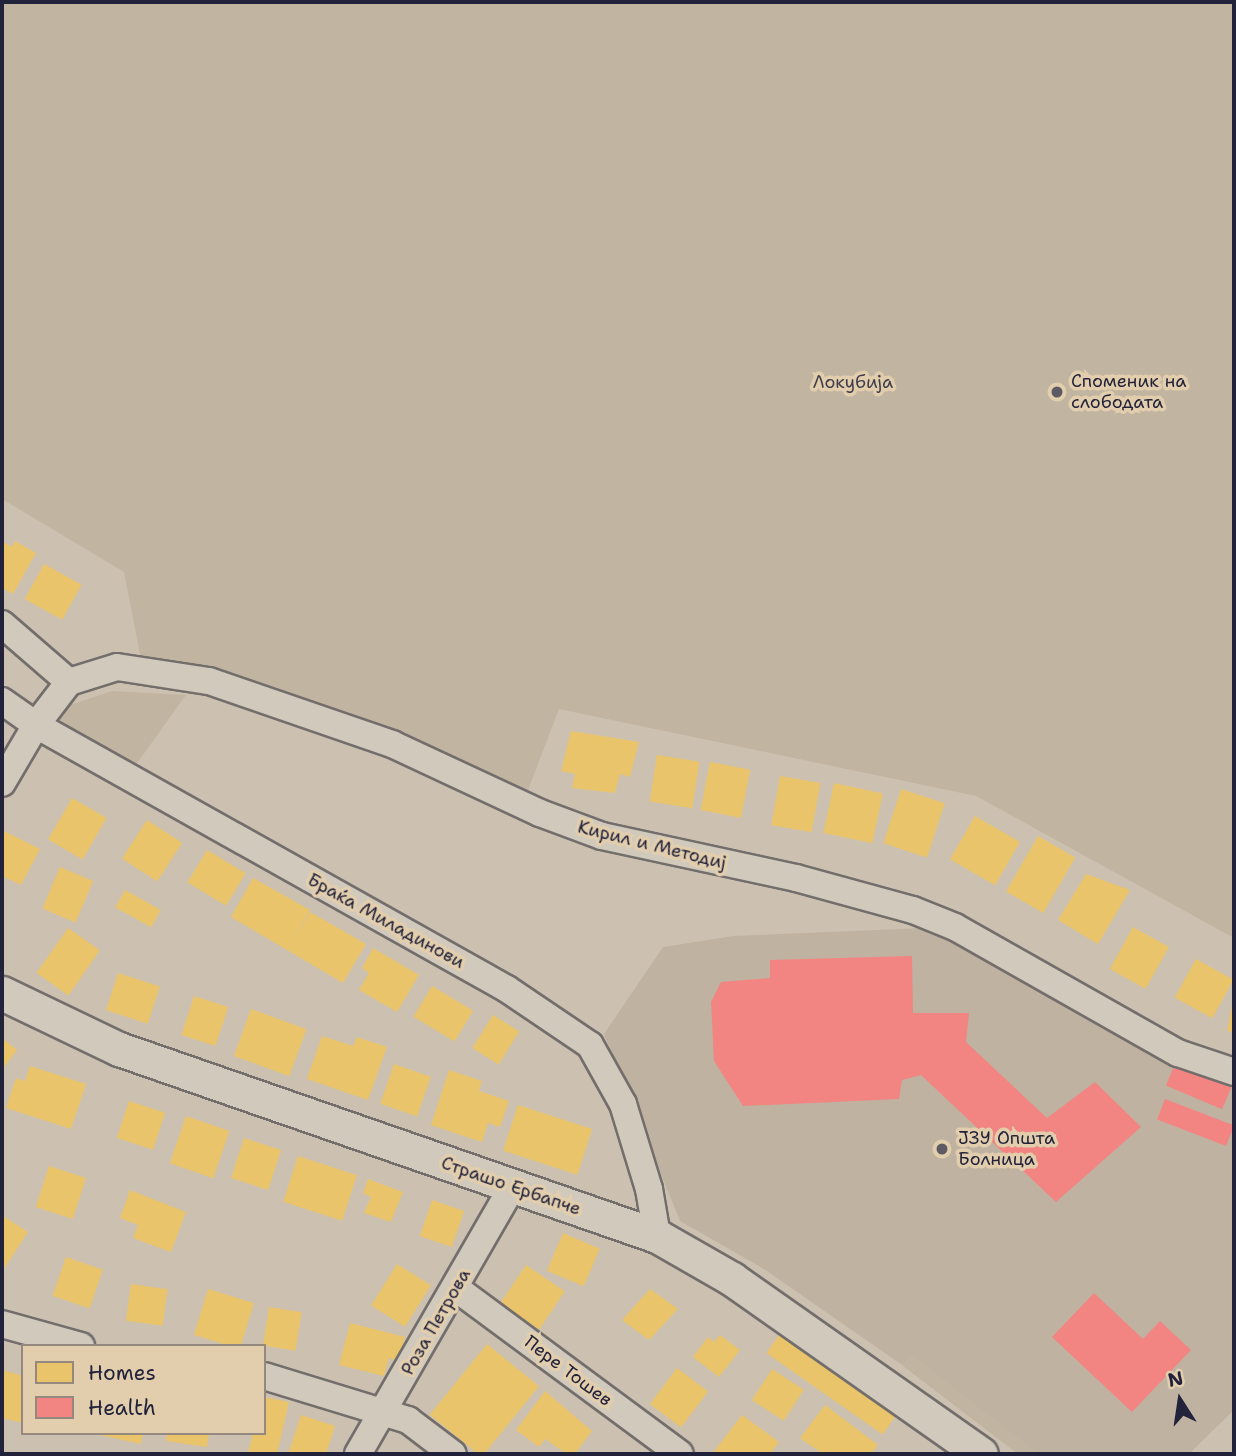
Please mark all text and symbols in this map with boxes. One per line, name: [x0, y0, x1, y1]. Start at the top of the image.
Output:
park label: Локубија: [813, 371, 893, 393]
place label: Споменик на слободата: [1071, 371, 1187, 414]
marker: Споменик на слободата: [1049, 384, 1065, 400]
street label: Кирил и Методиј: [576, 816, 728, 874]
street label: Браќа Миладинови: [304, 869, 468, 973]
place label: ЈЗУ Општа Болница: [958, 1128, 1055, 1170]
marker: ЈЗУ Општа Болница: [932, 1139, 952, 1159]
street label: Страшо Ербапче: [438, 1152, 584, 1220]
street label: Роза Петрова: [397, 1265, 475, 1379]
street label: Пере Тошев: [520, 1331, 616, 1411]
legend: [21, 1344, 266, 1435]
text: Homes: [88, 1359, 156, 1387]
north arrow: [1145, 1365, 1215, 1435]
text: N: [1166, 1365, 1185, 1393]
text: Health: [88, 1394, 156, 1422]

